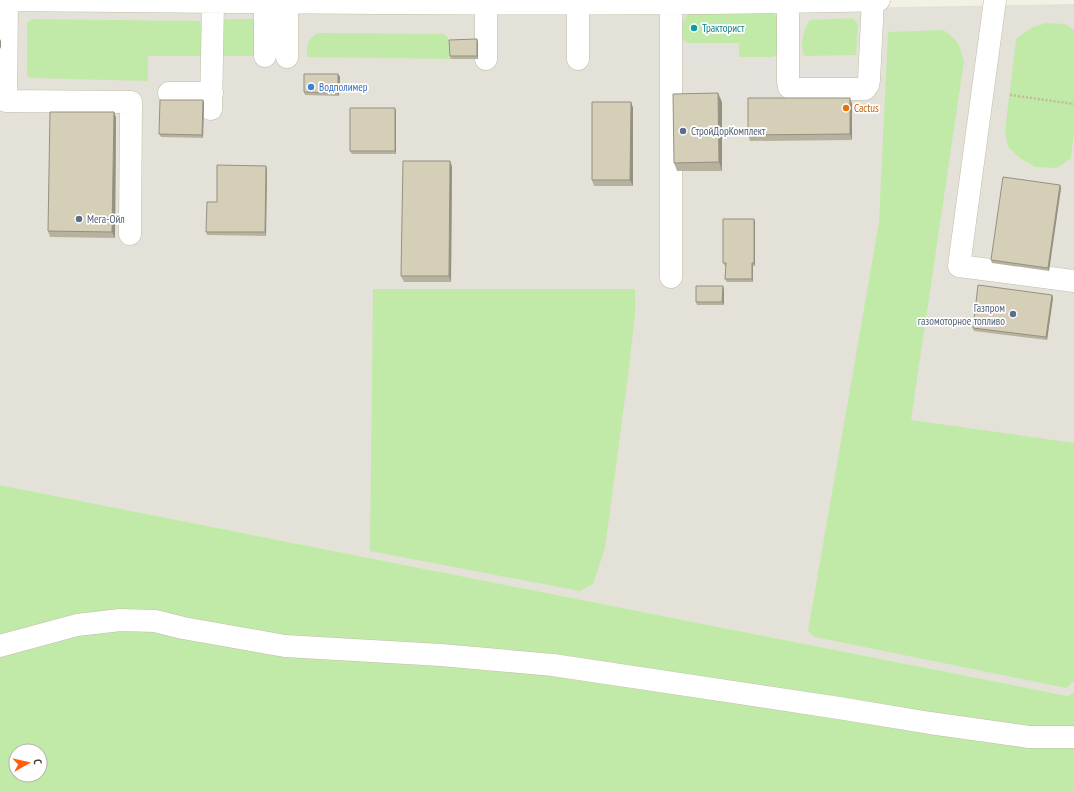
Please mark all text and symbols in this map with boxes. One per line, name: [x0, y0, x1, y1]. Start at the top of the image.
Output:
place label: Тракторист: [702, 21, 745, 35]
marker: Тракторист: [689, 23, 699, 33]
place label: Водполимер: [319, 80, 368, 94]
marker: Водполимер: [306, 82, 316, 92]
place label: Cactus: [854, 101, 879, 115]
marker: Cactus: [841, 103, 851, 113]
place label: СтройДорКомплект: [691, 124, 766, 138]
marker: СтройДорКомплект: [678, 126, 688, 136]
place label: Мега-Ойл: [87, 212, 125, 226]
marker: Мега-Ойл: [74, 214, 84, 224]
place label: Газпром газомоторное топливо: [918, 301, 1005, 328]
marker: Газпром газомоторное топливо: [1008, 309, 1018, 319]
north arrow: [8, 743, 48, 783]
text: С: [31, 758, 45, 765]

